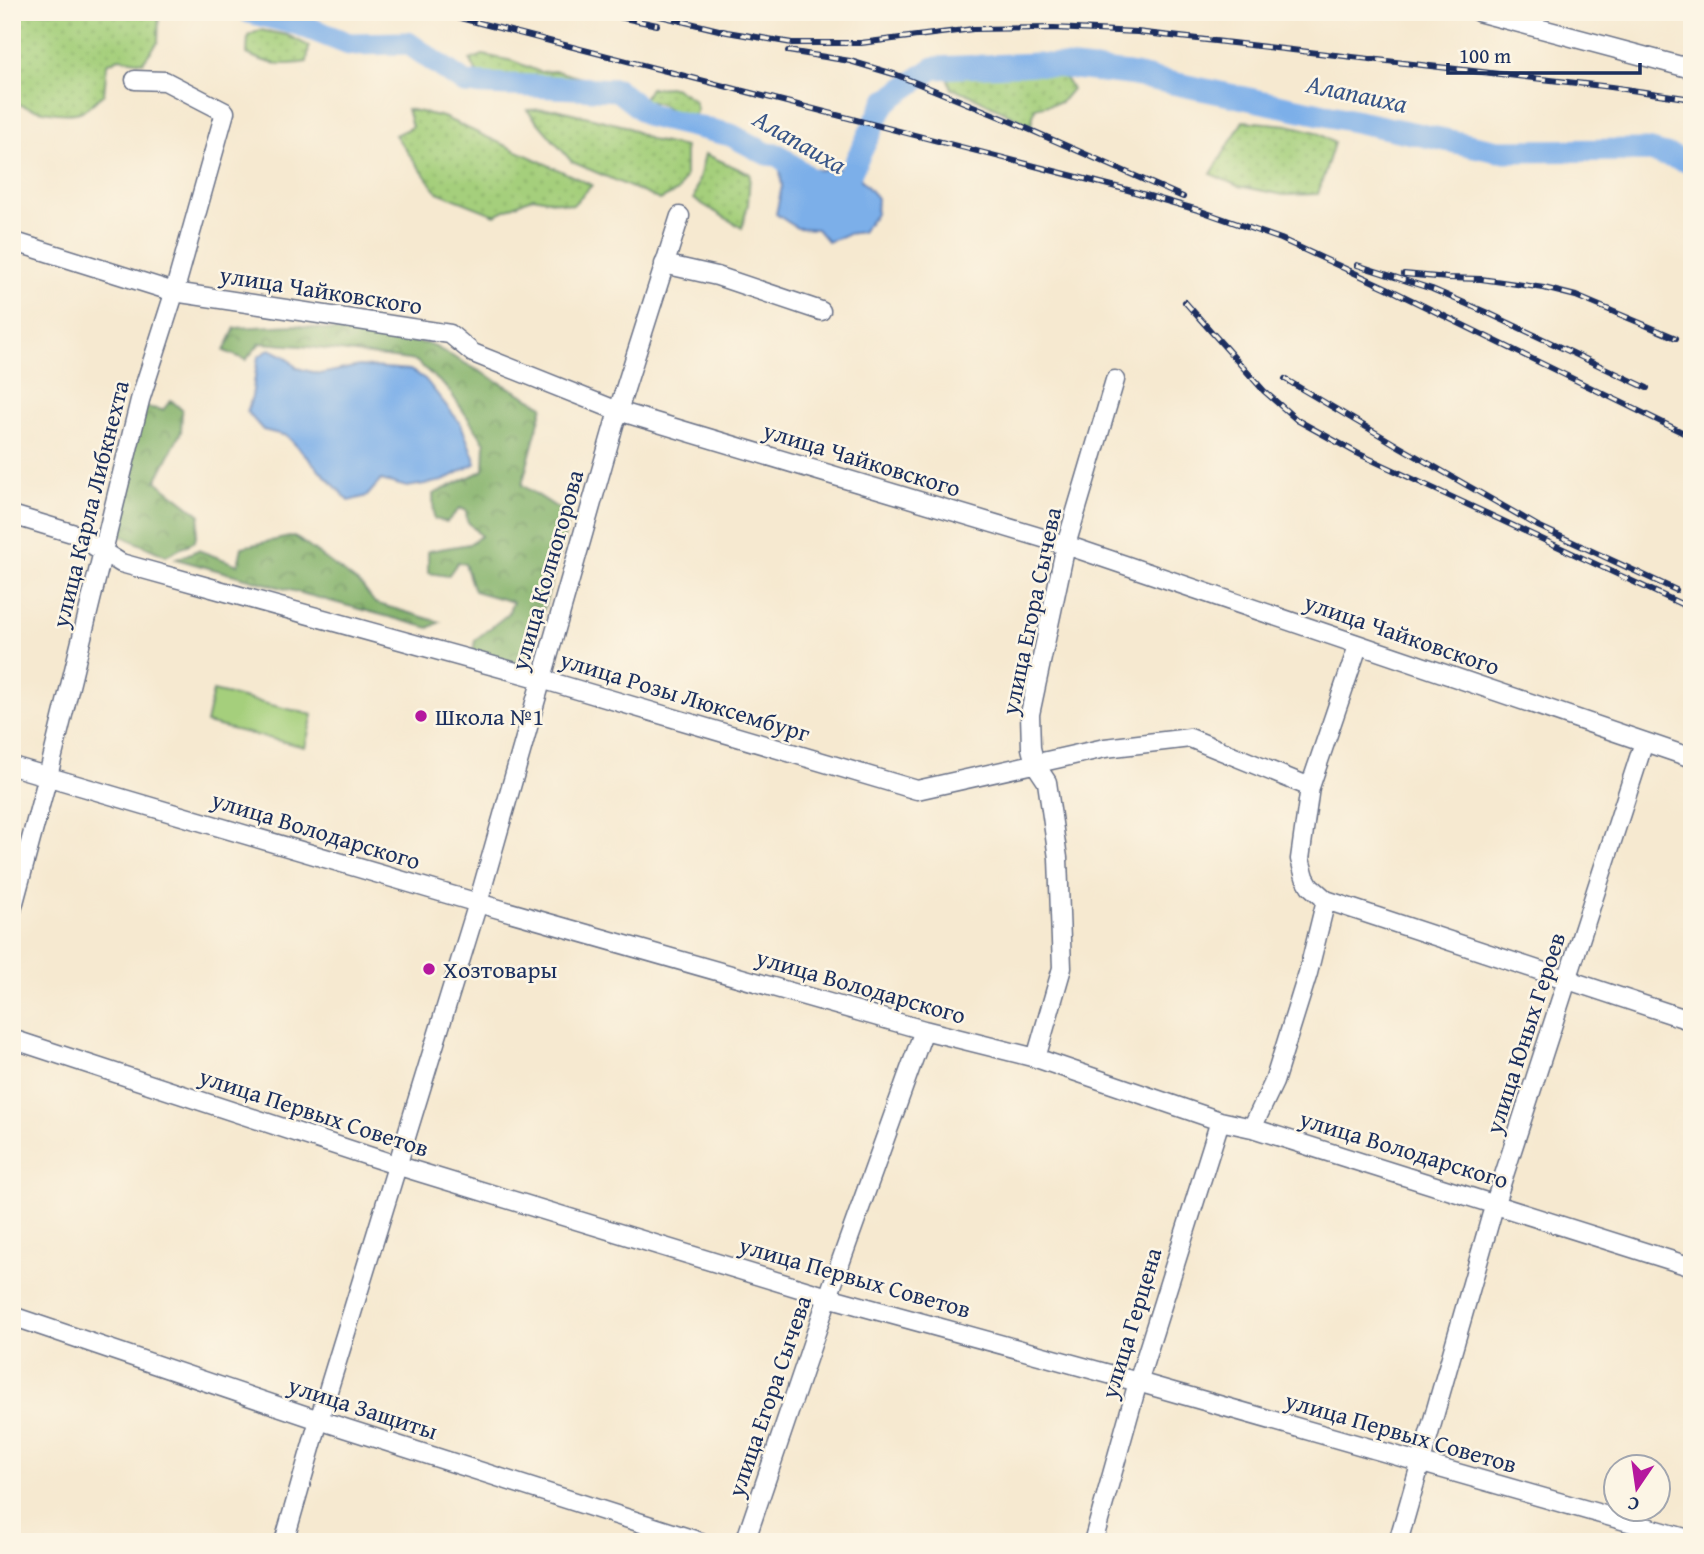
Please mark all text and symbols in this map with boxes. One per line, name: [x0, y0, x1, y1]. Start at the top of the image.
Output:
scale bar: [1448, 32, 1641, 76]
text: 100 m: [1459, 40, 1511, 71]
water label: Алапаиха: [1302, 63, 1411, 123]
water label: Алапаиха: [745, 98, 854, 183]
street label: улица Чайковского: [216, 257, 425, 323]
street label: улица Карла Либкнехта: [42, 376, 138, 632]
street label: улица Чайковского: [758, 412, 965, 506]
street label: улица Колногорова: [501, 465, 593, 675]
street label: улица Егора Сычева: [992, 503, 1070, 719]
street label: улица Чайковского: [1299, 584, 1505, 684]
street label: улица Розы Люксембург: [555, 641, 814, 751]
place label: Школа №1: [435, 699, 544, 734]
marker: Школа №1: [413, 708, 429, 724]
street label: улица Володарского: [206, 781, 425, 878]
street label: улица Юных Героев: [1476, 928, 1574, 1139]
street label: улица Володарского: [751, 939, 970, 1033]
place label: Хозтовары: [443, 952, 557, 987]
marker: Хозтовары: [421, 961, 437, 977]
street label: улица Первых Советов: [194, 1058, 433, 1166]
street label: улица Володарского: [1294, 1100, 1513, 1197]
street label: улица Первых Советов: [734, 1227, 975, 1327]
street label: улица Герцена: [1091, 1243, 1171, 1404]
street label: улица Егора Сычева: [718, 1290, 820, 1503]
street label: улица Защиты: [283, 1367, 442, 1449]
street label: улица Первых Советов: [1280, 1382, 1521, 1482]
north arrow: [1602, 1452, 1672, 1522]
text: С: [1625, 1490, 1642, 1519]

